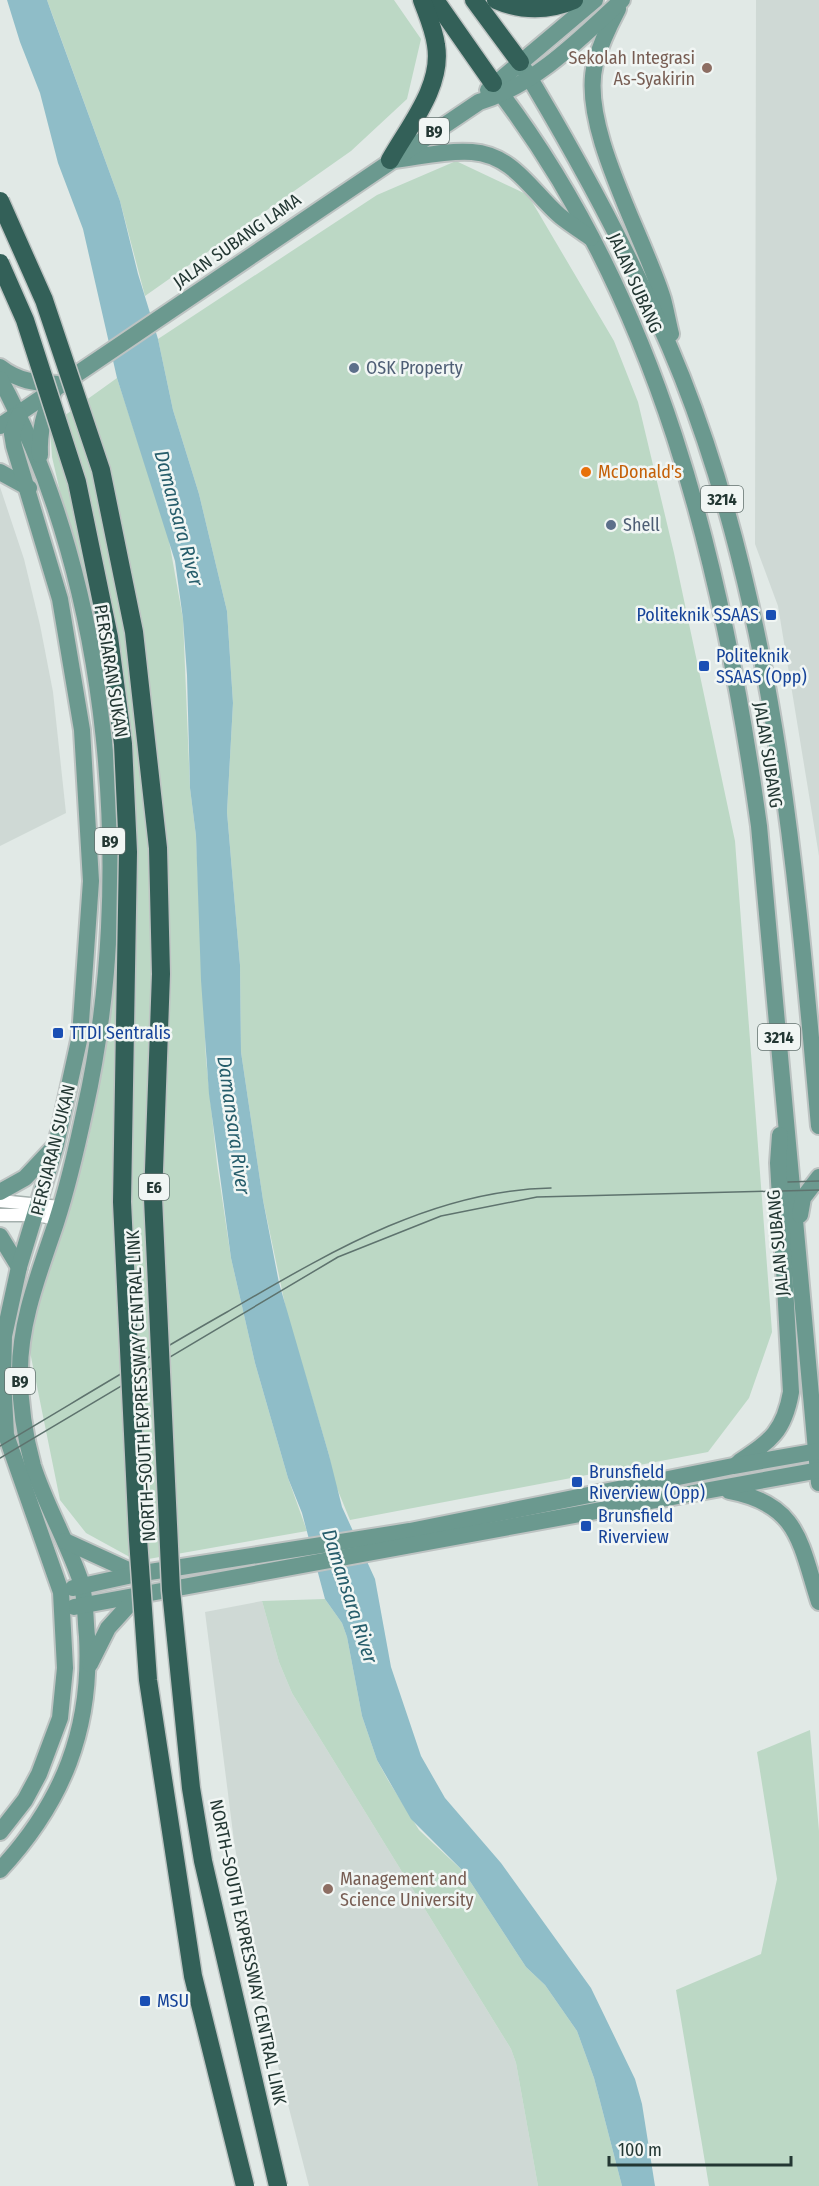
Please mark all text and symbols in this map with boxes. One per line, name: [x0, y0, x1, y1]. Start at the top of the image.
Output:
place label: Sekolah Integrasi As-Syakirin: [568, 47, 695, 90]
marker: Sekolah Integrasi As-Syakirin: [700, 61, 714, 75]
road number: B9: [419, 118, 449, 144]
street label: JALAN SUBANG LAMA: [169, 188, 306, 293]
street label: JALAN SUBANG: [603, 230, 667, 336]
place label: OSK Property: [366, 357, 463, 379]
marker: OSK Property: [347, 361, 361, 375]
water label: Damansara River: [149, 448, 209, 589]
place label: McDonald's: [598, 461, 682, 483]
marker: McDonald's: [579, 465, 593, 479]
road number: 3214: [701, 486, 743, 512]
place label: Shell: [623, 514, 660, 536]
marker: Shell: [604, 518, 618, 532]
street label: PERSIARAN SUKAN: [90, 603, 132, 739]
place label: Politeknik SSAAS: [636, 604, 759, 626]
marker: Politeknik SSAAS: [764, 608, 778, 622]
place label: Politeknik SSAAS (Opp): [716, 645, 807, 688]
marker: Politeknik SSAAS (Opp): [697, 659, 711, 673]
street label: JALAN SUBANG: [749, 700, 787, 810]
road number: B9: [95, 828, 125, 854]
place label: TTDI Sentralis: [70, 1022, 171, 1044]
road number: 3214: [758, 1024, 800, 1050]
marker: TTDI Sentralis: [51, 1026, 65, 1040]
water label: Damansara River: [212, 1054, 256, 1197]
street label: PERSIARAN SUKAN: [26, 1082, 80, 1218]
road number: E6: [139, 1174, 169, 1200]
street label: JALAN SUBANG: [762, 1189, 794, 1297]
street label: NORTH–SOUTH EXPRESSWAY CENTRAL LINK: [122, 1229, 160, 1542]
road number: B9: [5, 1368, 35, 1394]
place label: Brunsfield Riverview (Opp): [589, 1461, 705, 1504]
marker: Brunsfield Riverview (Opp): [570, 1475, 584, 1489]
place label: Brunsfield Riverview: [598, 1505, 673, 1548]
marker: Brunsfield Riverview: [579, 1519, 593, 1533]
water label: Damansara River: [317, 1526, 383, 1667]
street label: NORTH–SOUTH EXPRESSWAY CENTRAL LINK: [205, 1797, 291, 2107]
place label: Management and Science University: [340, 1868, 474, 1911]
marker: Management and Science University: [321, 1882, 335, 1896]
place label: MSU: [157, 1990, 189, 2012]
marker: MSU: [138, 1994, 152, 2008]
scale bar: [609, 2129, 790, 2167]
text: 100 m: [618, 2139, 662, 2161]

